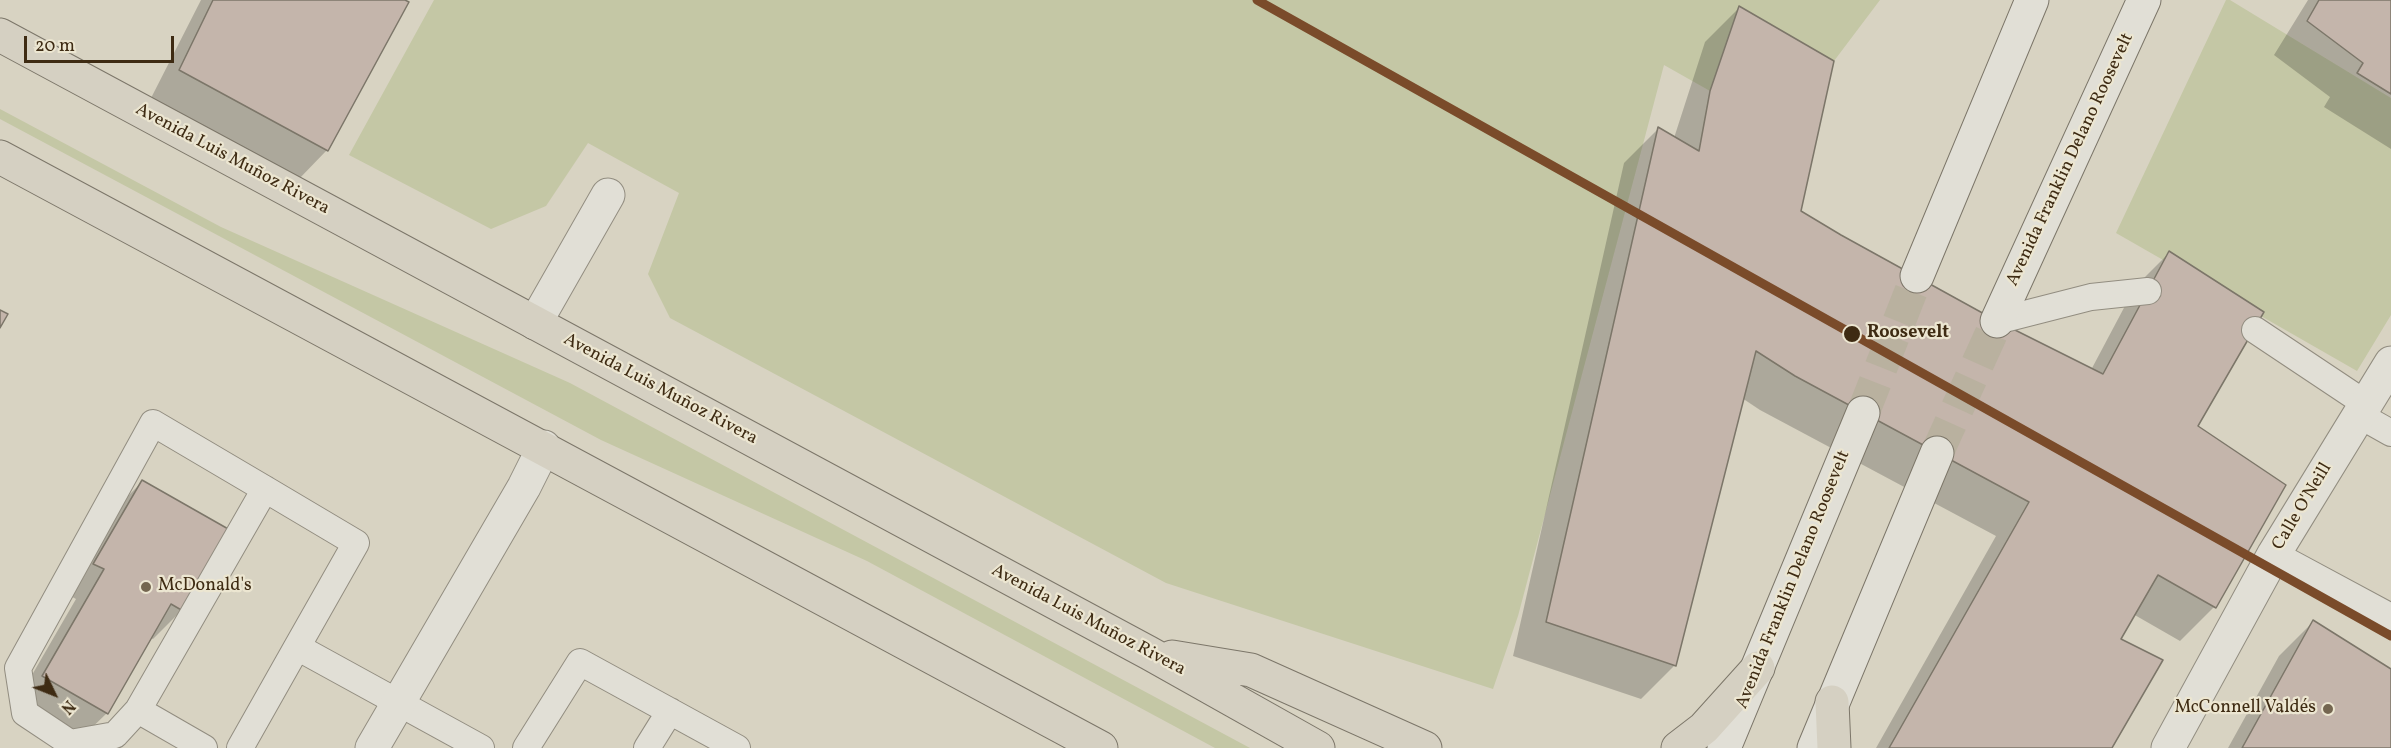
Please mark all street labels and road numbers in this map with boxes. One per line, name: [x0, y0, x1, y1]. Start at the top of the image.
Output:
street label: Avenida Franklin Delano Roosevelt: [2003, 30, 2139, 290]
street label: Avenida Luis Muñoz Rivera: [131, 100, 333, 220]
street label: Avenida Luis Muñoz Rivera: [559, 330, 761, 450]
street label: Avenida Franklin Delano Roosevelt: [1732, 448, 1856, 712]
street label: Calle O'Neill: [2268, 459, 2338, 555]
street label: Avenida Luis Muñoz Rivera: [987, 561, 1189, 681]

